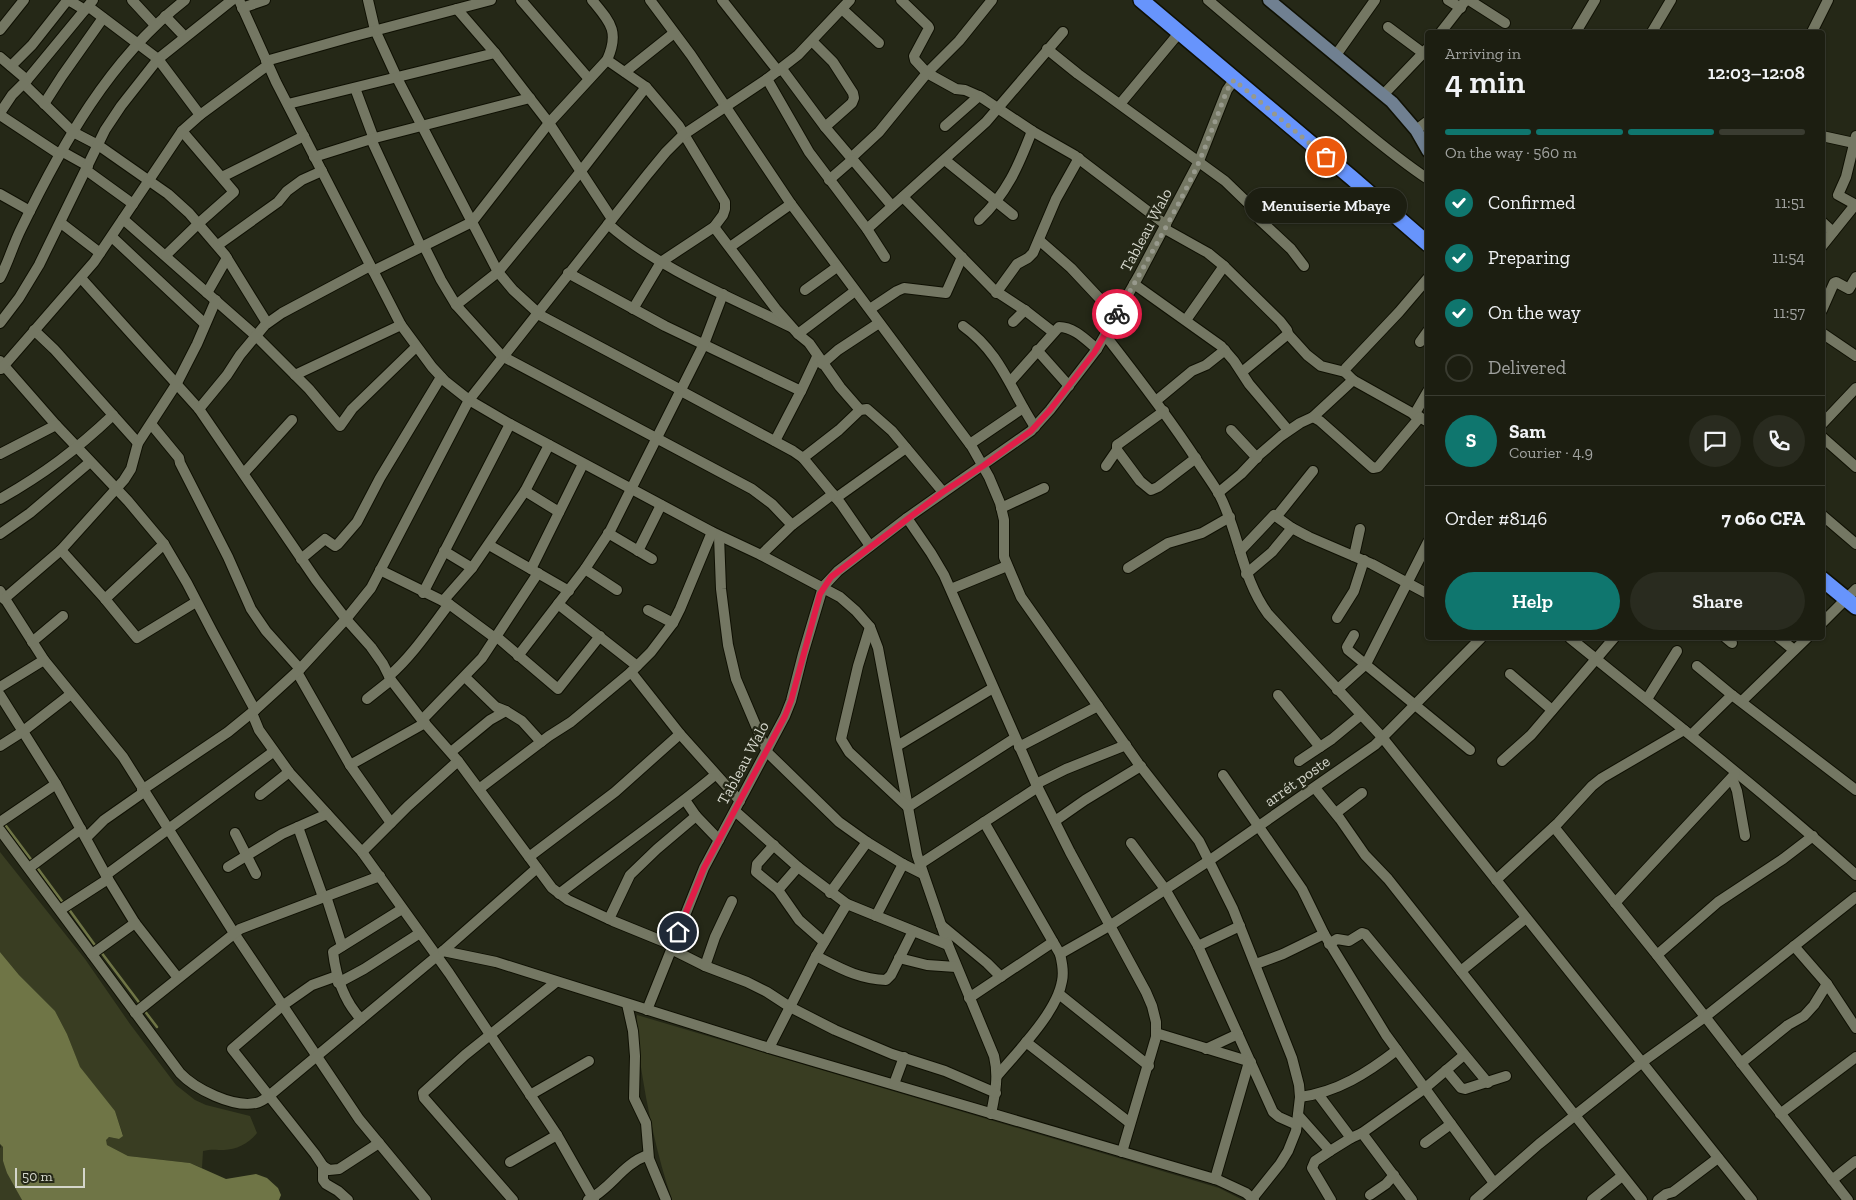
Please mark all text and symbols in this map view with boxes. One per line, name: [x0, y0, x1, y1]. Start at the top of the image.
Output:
text: Arriving in: [1445, 44, 1521, 63]
text: 12:03–12:08: [1708, 61, 1805, 84]
text: 4 min: [1445, 63, 1525, 101]
pin: [1305, 136, 1347, 178]
icon: bag: [1312, 143, 1340, 171]
text: On the way · 560 m: [1445, 143, 1577, 162]
street label: Tableau Walo: [1116, 185, 1176, 275]
callout: Menuiserie Mbaye: [1245, 187, 1407, 222]
icon: check: [1445, 189, 1473, 217]
text: Confirmed: [1488, 191, 1575, 214]
text: 11:51: [1775, 193, 1805, 212]
text: Menuiserie Mbaye: [1262, 196, 1390, 215]
icon: check: [1445, 244, 1473, 272]
text: Preparing: [1488, 246, 1570, 269]
text: 11:54: [1772, 248, 1805, 267]
courier: [1092, 289, 1142, 339]
icon: check: [1445, 299, 1473, 327]
icon: bike: [1103, 300, 1131, 328]
text: On the way: [1488, 301, 1581, 324]
text: 11:57: [1773, 303, 1805, 322]
text: Delivered: [1488, 356, 1566, 379]
button: chat: [1689, 415, 1741, 467]
button: phone: [1753, 415, 1805, 467]
text: Sam: [1509, 420, 1546, 443]
text: S: [1466, 429, 1476, 452]
text: Courier · 4.9: [1509, 443, 1593, 462]
text: Order #8146: [1445, 507, 1547, 530]
text: 7 060 CFA: [1721, 507, 1805, 530]
button: Help: [1445, 572, 1620, 630]
button: Share: [1630, 572, 1805, 630]
street label: Tableau Walo: [713, 718, 773, 808]
street label: arrét poste: [1261, 751, 1333, 811]
pin: [657, 911, 699, 953]
icon: home: [664, 918, 692, 946]
scale bar: [15, 1165, 85, 1188]
text: 50 m: [22, 1168, 53, 1185]

